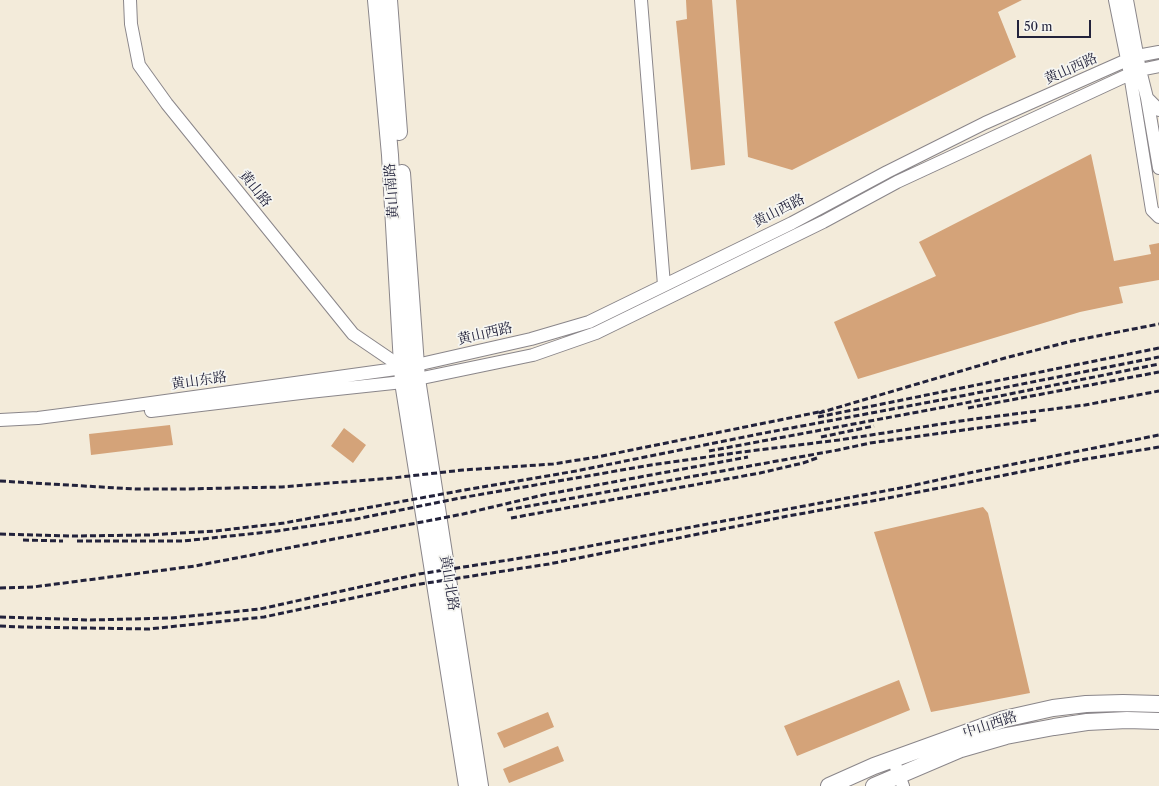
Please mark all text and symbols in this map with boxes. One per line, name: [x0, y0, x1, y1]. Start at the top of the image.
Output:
scale bar: [1019, 12, 1093, 38]
text: 50 m: [1024, 19, 1053, 34]
street label: 黄山西路: [1042, 50, 1100, 88]
street label: 黄山南路: [382, 162, 402, 220]
street label: 黄山路: [235, 167, 275, 211]
street label: 黄山西路: [750, 191, 808, 231]
street label: 黄山西路: [456, 320, 514, 348]
street label: 黄山东路: [170, 369, 228, 393]
street label: 黄山北路: [436, 554, 462, 612]
street label: 中山西路: [961, 708, 1019, 742]

